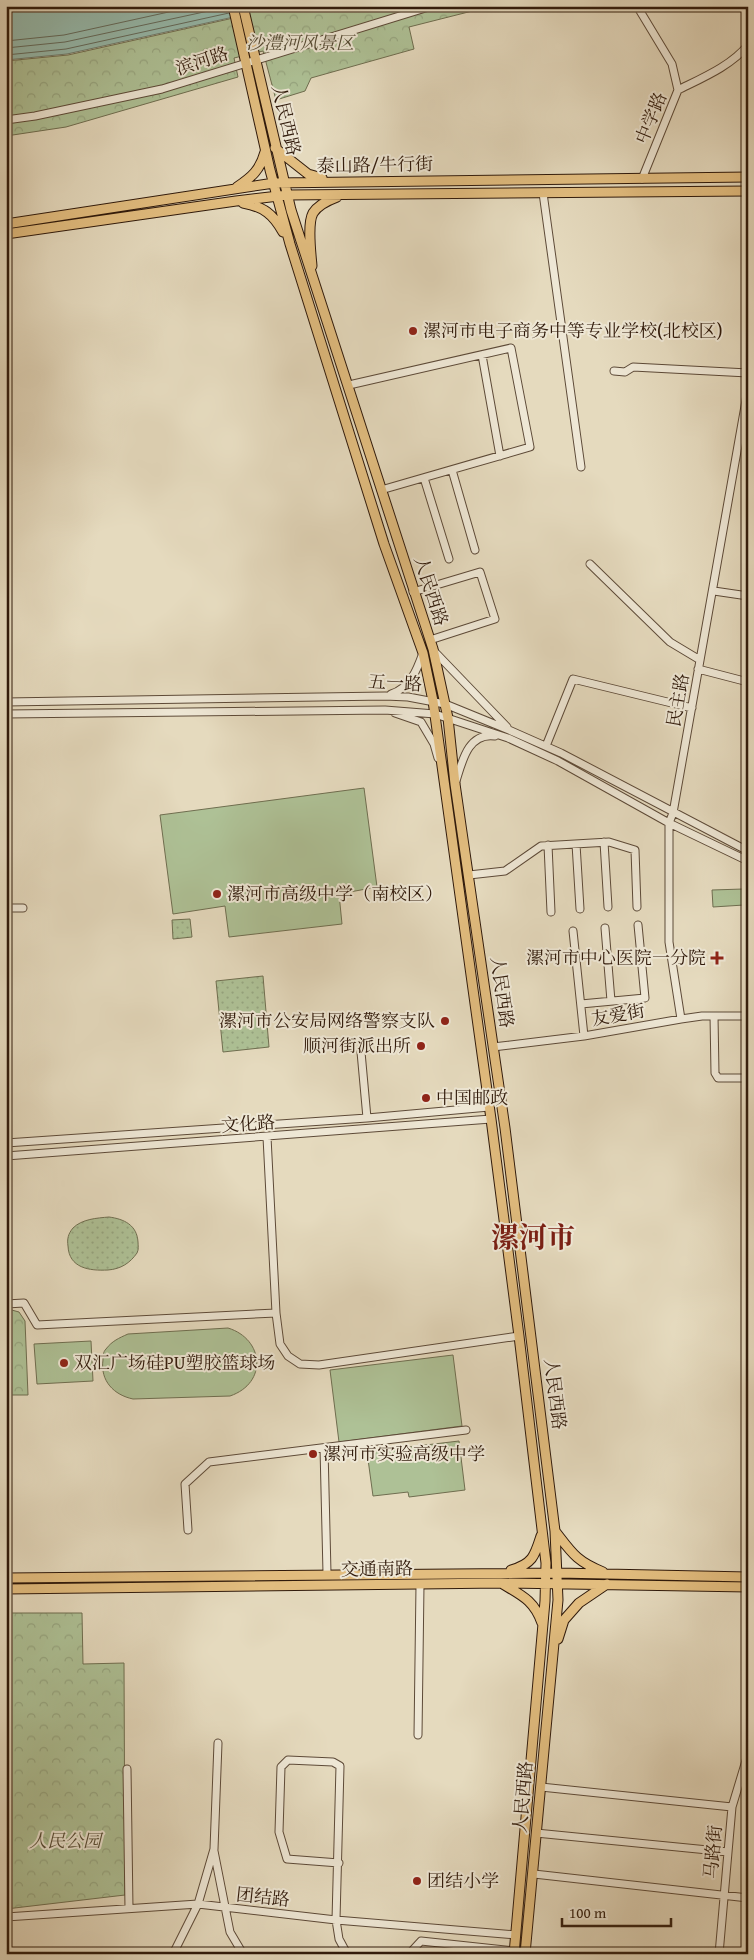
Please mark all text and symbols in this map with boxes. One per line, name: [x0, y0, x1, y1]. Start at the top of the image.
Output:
park label: 沙澧河风景区: [246, 29, 356, 56]
street label: 滨河路: [172, 39, 232, 82]
street label: 人民西路: [265, 82, 308, 158]
street label: 中学路: [628, 88, 673, 148]
street label: 泰山路/牛行街: [317, 150, 433, 179]
place label: 漯河市电子商务中等专业学校(北校区): [423, 317, 723, 344]
marker: 漯河市电子商务中等专业学校(北校区): [407, 325, 419, 337]
street label: 人民西路: [408, 552, 455, 629]
street label: 五一路: [367, 668, 423, 697]
street label: 民主路: [660, 671, 695, 729]
place label: 漯河市高级中学（南校区）: [227, 880, 443, 907]
marker: 漯河市高级中学（南校区）: [211, 888, 223, 900]
place label: 漯河市中心医院一分院: [526, 944, 706, 971]
marker: 漯河市中心医院一分院: [710, 951, 724, 965]
street label: 人民西路: [484, 954, 521, 1029]
street label: 友爱街: [589, 997, 647, 1032]
place label: 漯河市公安局网络警察支队: [219, 1007, 435, 1034]
marker: 漯河市公安局网络警察支队: [439, 1015, 451, 1027]
place label: 顺河街派出所: [303, 1032, 411, 1059]
marker: 顺河街派出所: [415, 1040, 427, 1052]
place label: 中国邮政: [436, 1084, 508, 1111]
marker: 中国邮政: [420, 1092, 432, 1104]
street label: 文化路: [220, 1108, 276, 1139]
district label: 漯河市: [491, 1216, 575, 1257]
place label: 双汇广场硅PU塑胶篮球场: [74, 1349, 276, 1376]
marker: 双汇广场硅PU塑胶篮球场: [58, 1357, 70, 1369]
street label: 人民西路: [538, 1357, 573, 1431]
place label: 漯河市实验高级中学: [323, 1440, 485, 1467]
marker: 漯河市实验高级中学: [307, 1448, 319, 1460]
street label: 交通南路: [341, 1554, 413, 1583]
street label: 人民西路: [506, 1760, 539, 1834]
street label: 马路街: [697, 1824, 728, 1880]
park label: 人民公园: [29, 1827, 104, 1854]
place label: 团结小学: [427, 1867, 499, 1894]
marker: 团结小学: [411, 1875, 423, 1887]
street label: 团结路: [235, 1880, 291, 1913]
scale bar: [562, 1895, 670, 1927]
text: 100 m: [569, 1902, 607, 1923]

